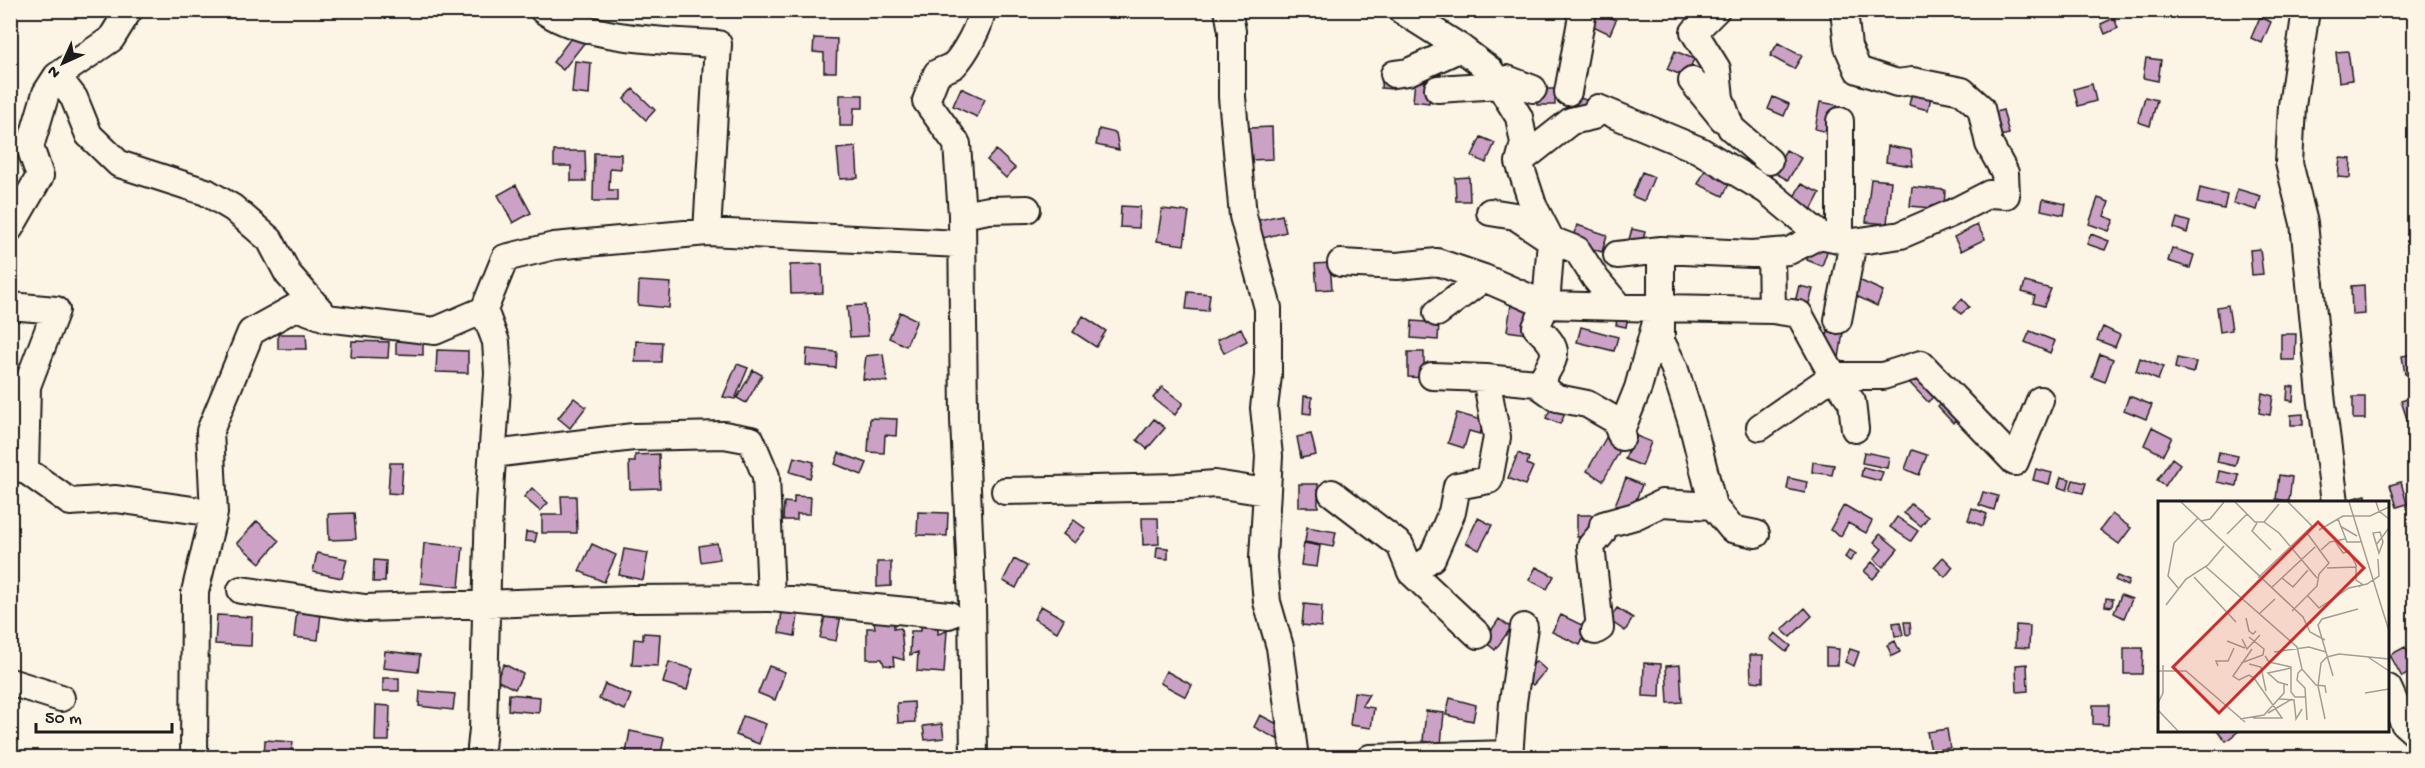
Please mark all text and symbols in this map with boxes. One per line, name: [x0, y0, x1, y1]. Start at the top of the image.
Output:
north arrow: [33, 33, 93, 93]
text: N: [44, 60, 65, 82]
inset map: [2158, 501, 2389, 732]
scale bar: [36, 696, 172, 734]
text: 50 m: [45, 709, 82, 730]

